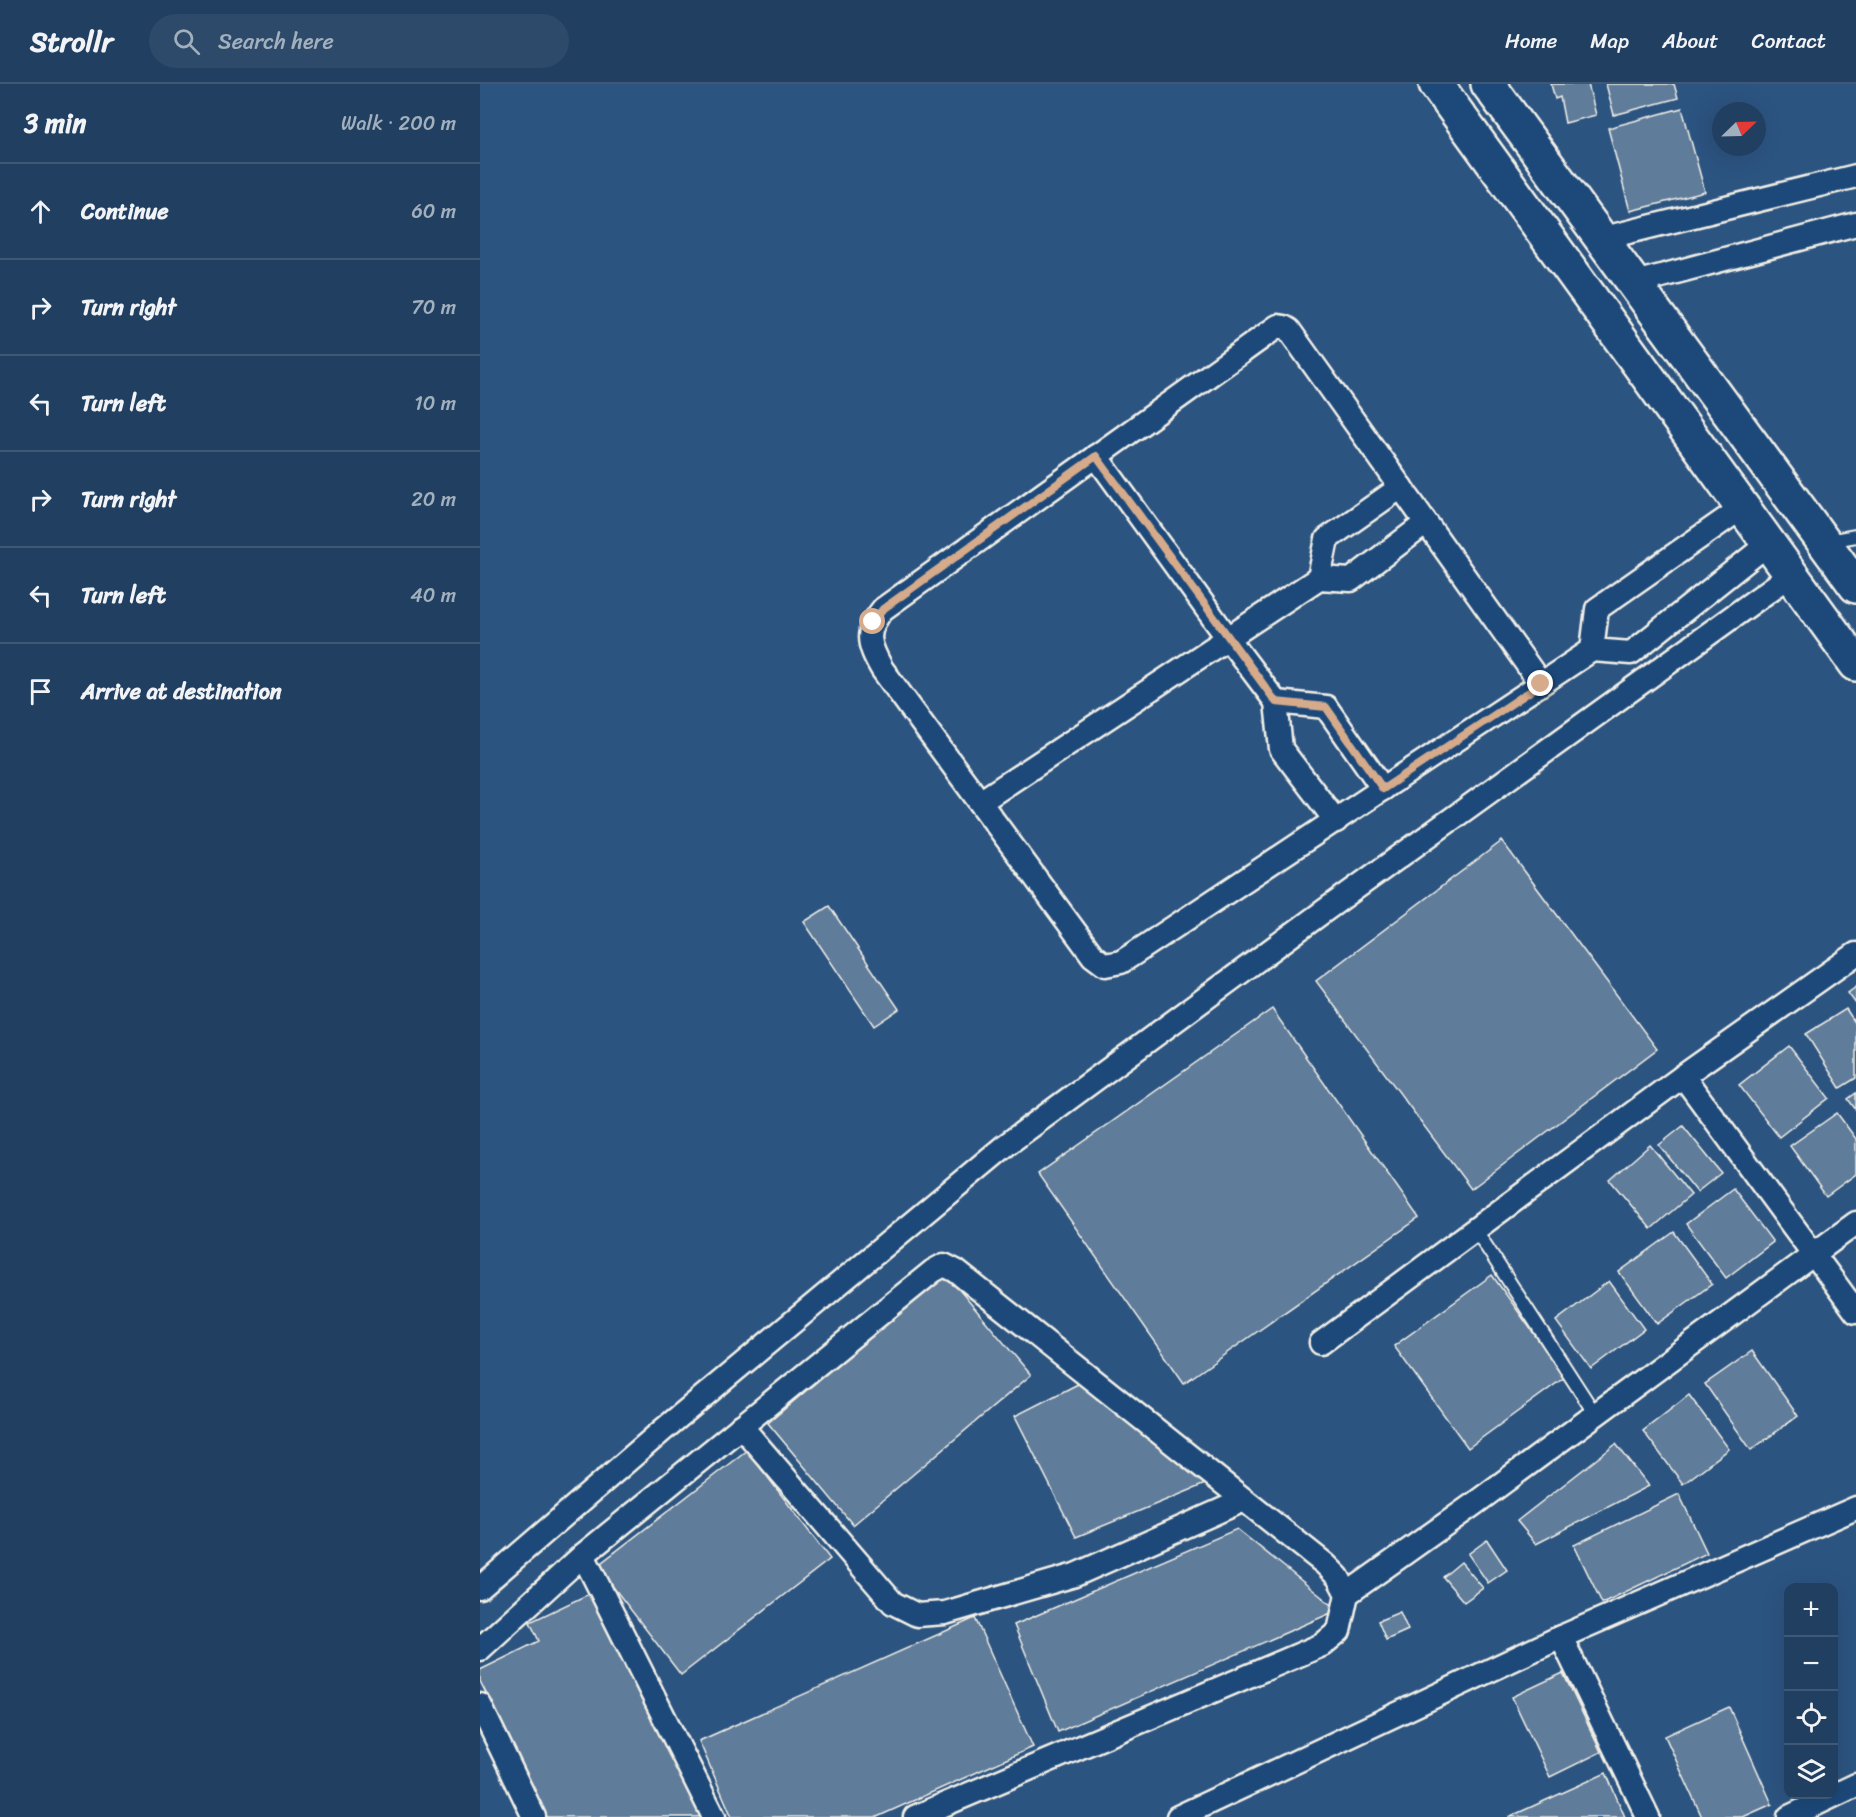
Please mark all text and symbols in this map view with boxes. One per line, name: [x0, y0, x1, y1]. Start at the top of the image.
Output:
search box: [149, 14, 569, 68]
text: Strollr: [30, 17, 113, 66]
text: Search here: [218, 22, 334, 61]
text: Home: [1505, 22, 1557, 60]
text: Map: [1590, 22, 1629, 60]
text: About: [1662, 22, 1719, 60]
text: Contact: [1752, 22, 1826, 60]
icon: search: [170, 25, 203, 58]
text: 3 min: [24, 100, 86, 146]
north arrow: [1712, 102, 1766, 156]
text: Walk · 200 m: [341, 106, 456, 141]
text: Continue: [81, 192, 169, 231]
text: 60 m: [411, 194, 456, 229]
icon: ahead: [24, 195, 57, 228]
text: Turn right: [81, 288, 176, 327]
text: 70 m: [411, 290, 456, 325]
icon: right: [24, 291, 57, 324]
text: Turn left: [81, 384, 166, 423]
text: 10 m: [414, 386, 456, 421]
icon: left: [24, 387, 57, 420]
text: Turn right: [81, 480, 176, 519]
text: 20 m: [411, 482, 456, 517]
icon: right: [24, 483, 57, 516]
text: Turn left: [81, 576, 166, 615]
text: 40 m: [410, 578, 456, 613]
icon: left: [24, 579, 57, 612]
route start: [859, 608, 885, 634]
route end: [1527, 670, 1553, 696]
text: Arrive at destination: [81, 672, 282, 711]
icon: arrive: [24, 675, 57, 708]
map controls: [1784, 1583, 1838, 1799]
button: +: [1784, 1583, 1838, 1637]
button: −: [1784, 1637, 1838, 1691]
button: locate: [1784, 1691, 1838, 1745]
button: layers: [1784, 1745, 1838, 1799]

